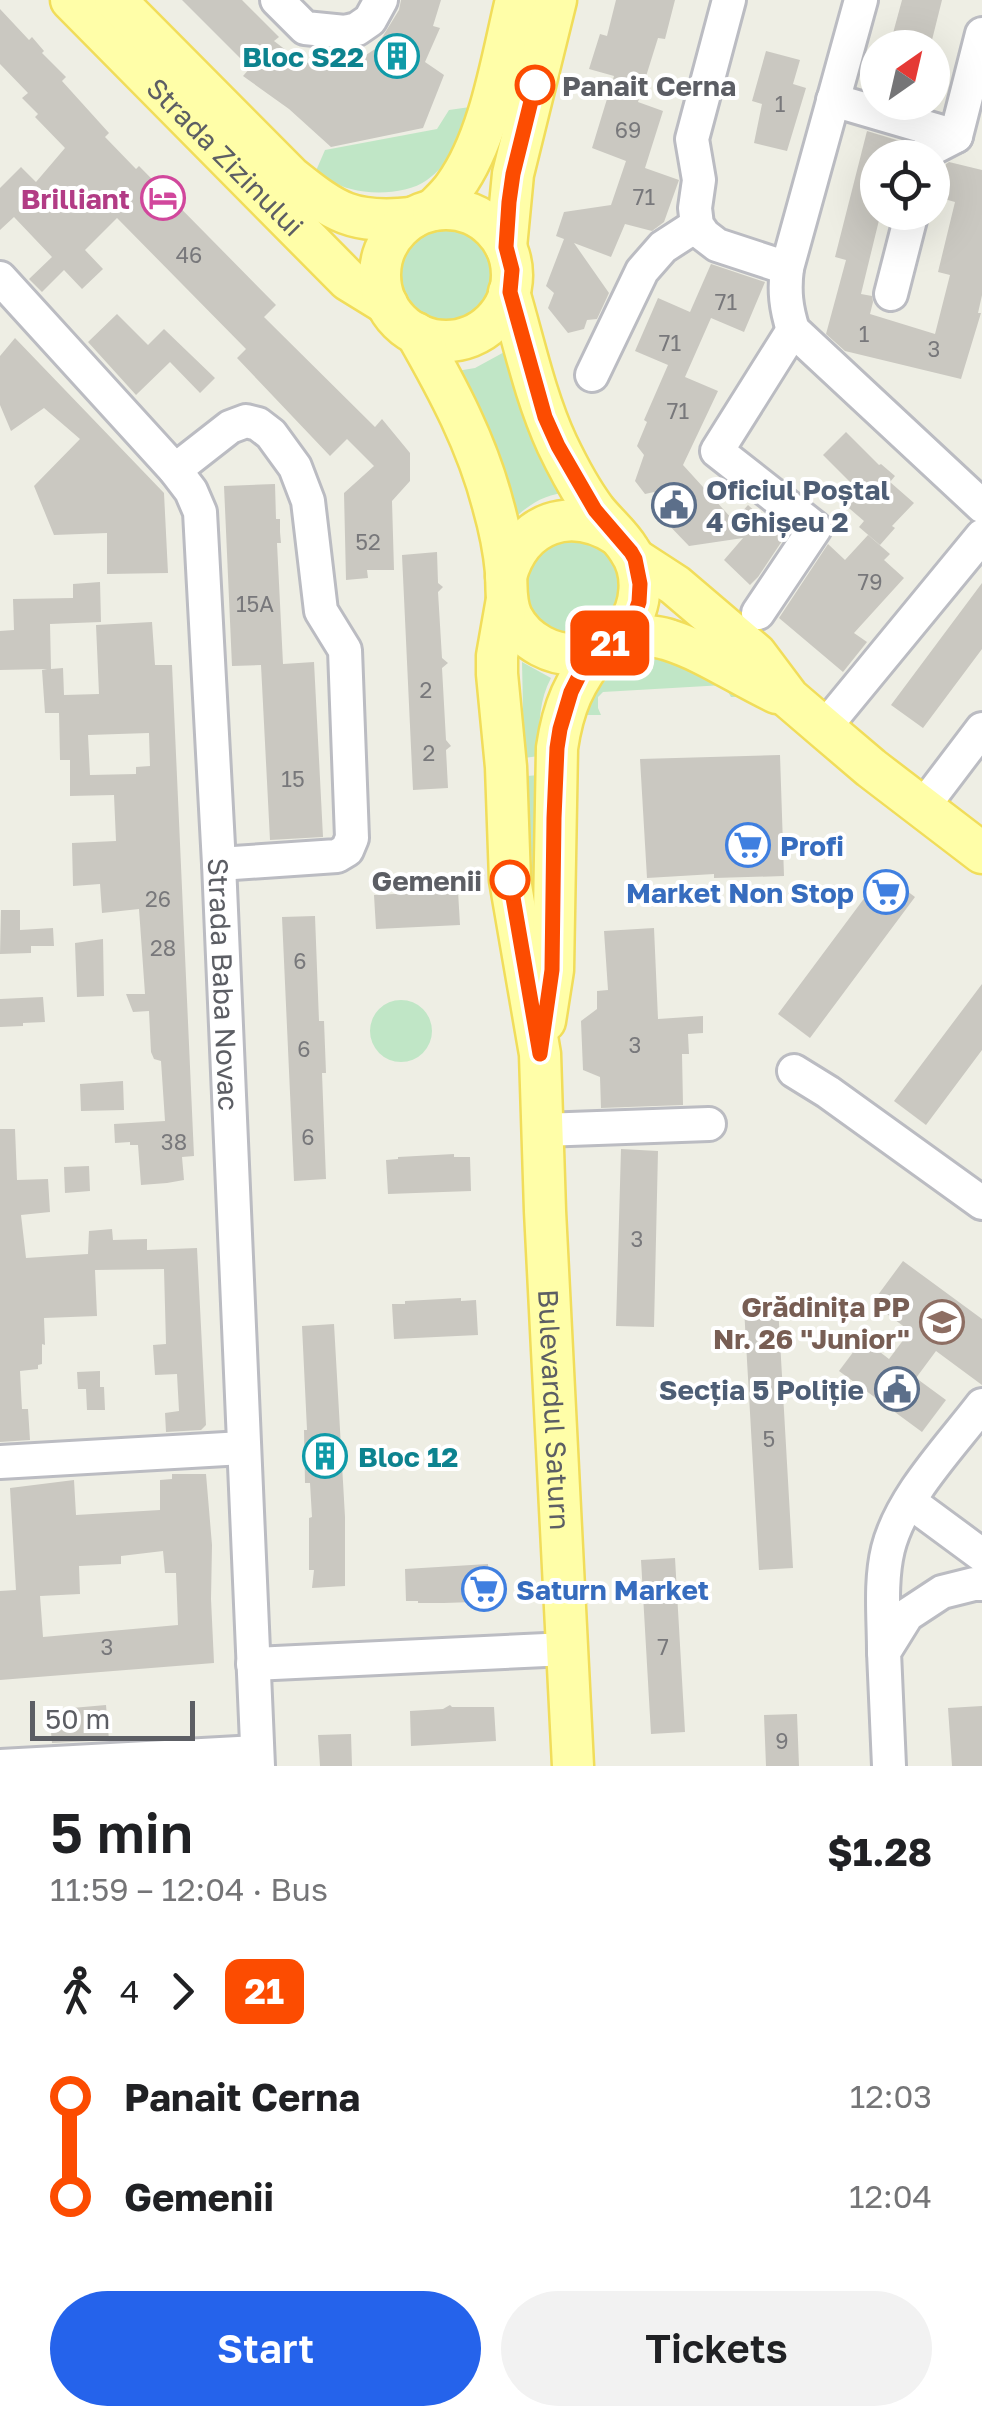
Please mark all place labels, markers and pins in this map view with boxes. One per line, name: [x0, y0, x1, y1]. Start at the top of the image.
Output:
building icon: Bloc S22: [374, 33, 420, 79]
place label: Bloc S22: [242, 40, 364, 73]
marker: Panait Cerna: [516, 66, 554, 104]
place label: Panait Cerna: [562, 69, 736, 102]
hotel icon: Brilliant: [140, 175, 186, 221]
place label: Brilliant: [21, 182, 130, 215]
place label: Oficiul Poștal 4 Ghișeu 2: [706, 473, 890, 538]
public building icon: Oficiul Poștal 4 Ghișeu 2: [651, 482, 697, 528]
supermarket icon: Profi: [725, 822, 771, 868]
place label: Profi: [780, 829, 844, 862]
marker: Gemenii: [491, 861, 529, 899]
place label: Gemenii: [372, 864, 482, 897]
supermarket icon: Market Non Stop: [863, 869, 909, 915]
place label: Market Non Stop: [626, 876, 854, 909]
place label: Grădinița PP Nr. 26 "Junior": [713, 1290, 910, 1355]
school or university icon: Grădinița PP Nr. 26 "Junior": [919, 1299, 965, 1345]
public building icon: Secția 5 Poliție: [874, 1366, 920, 1412]
place label: Secția 5 Poliție: [659, 1373, 864, 1406]
building icon: Bloc 12: [302, 1433, 348, 1479]
place label: Bloc 12: [358, 1440, 458, 1473]
supermarket icon: Saturn Market: [461, 1566, 507, 1612]
place label: Saturn Market: [516, 1573, 709, 1606]

